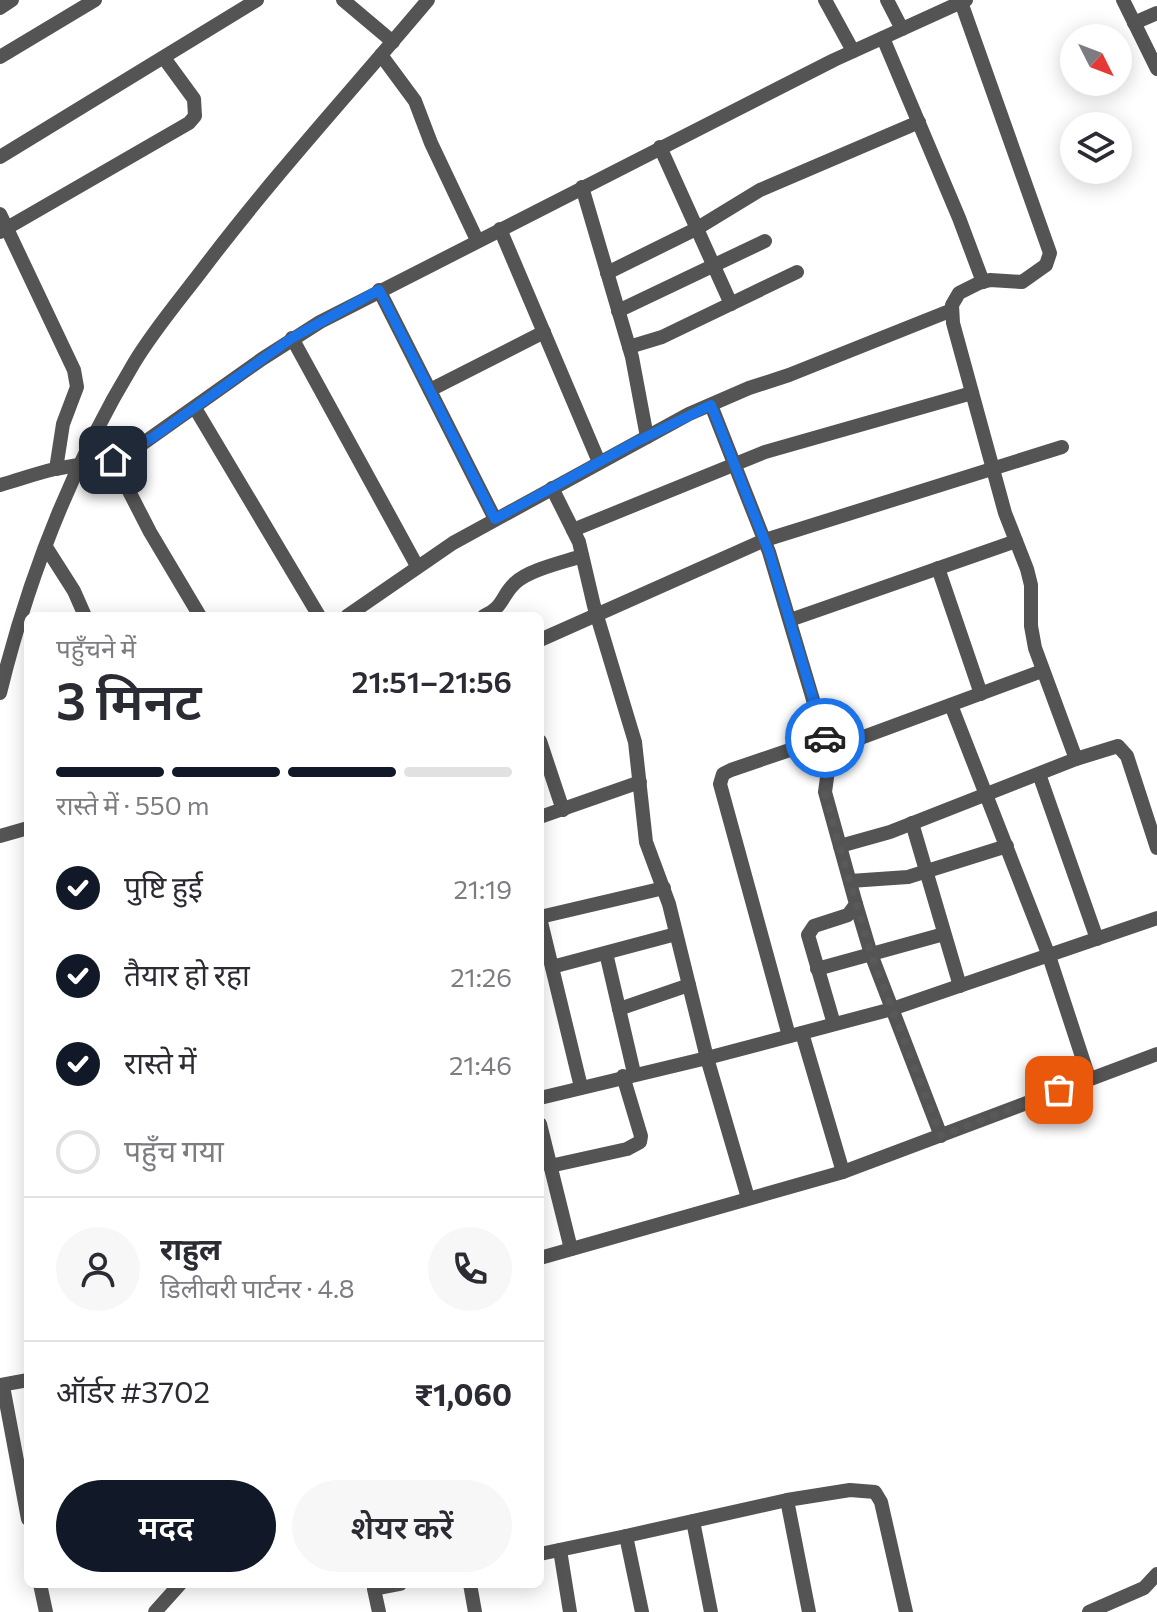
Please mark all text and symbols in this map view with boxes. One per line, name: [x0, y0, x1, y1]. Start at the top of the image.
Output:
north arrow: [1060, 24, 1132, 96]
map controls: [1060, 24, 1132, 184]
button: layers: [1060, 112, 1132, 184]
pin: [79, 426, 147, 494]
icon: home: [91, 438, 135, 482]
text: पहुँचने में: [56, 632, 136, 663]
text: 21:51–21:56: [351, 662, 512, 699]
text: 3 मिनट: [56, 667, 202, 731]
courier: [785, 698, 865, 778]
icon: car: [803, 716, 847, 760]
text: रास्ते में · 550 m: [56, 789, 209, 820]
icon: check: [56, 866, 100, 910]
text: पुष्टि हुई: [124, 867, 203, 904]
text: 21:19: [453, 873, 512, 904]
icon: check: [56, 954, 100, 998]
text: तैयार हो रहा: [124, 955, 250, 992]
text: 21:26: [450, 961, 512, 992]
icon: check: [56, 1042, 100, 1086]
text: रास्ते में: [124, 1043, 197, 1080]
text: 21:46: [449, 1049, 512, 1080]
pin: [1025, 1056, 1093, 1124]
icon: bag: [1037, 1068, 1081, 1112]
text: पहुँच गया: [124, 1131, 224, 1168]
button: person: [56, 1227, 140, 1311]
button: phone: [428, 1227, 512, 1311]
text: राहुल: [160, 1229, 221, 1266]
text: डिलीवरी पार्टनर · 4.8: [160, 1272, 354, 1303]
text: ऑर्डर #3702: [56, 1372, 210, 1409]
text: ₹1,060: [414, 1375, 512, 1412]
button: मदद: [56, 1480, 276, 1572]
button: शेयर करें: [292, 1480, 512, 1572]

